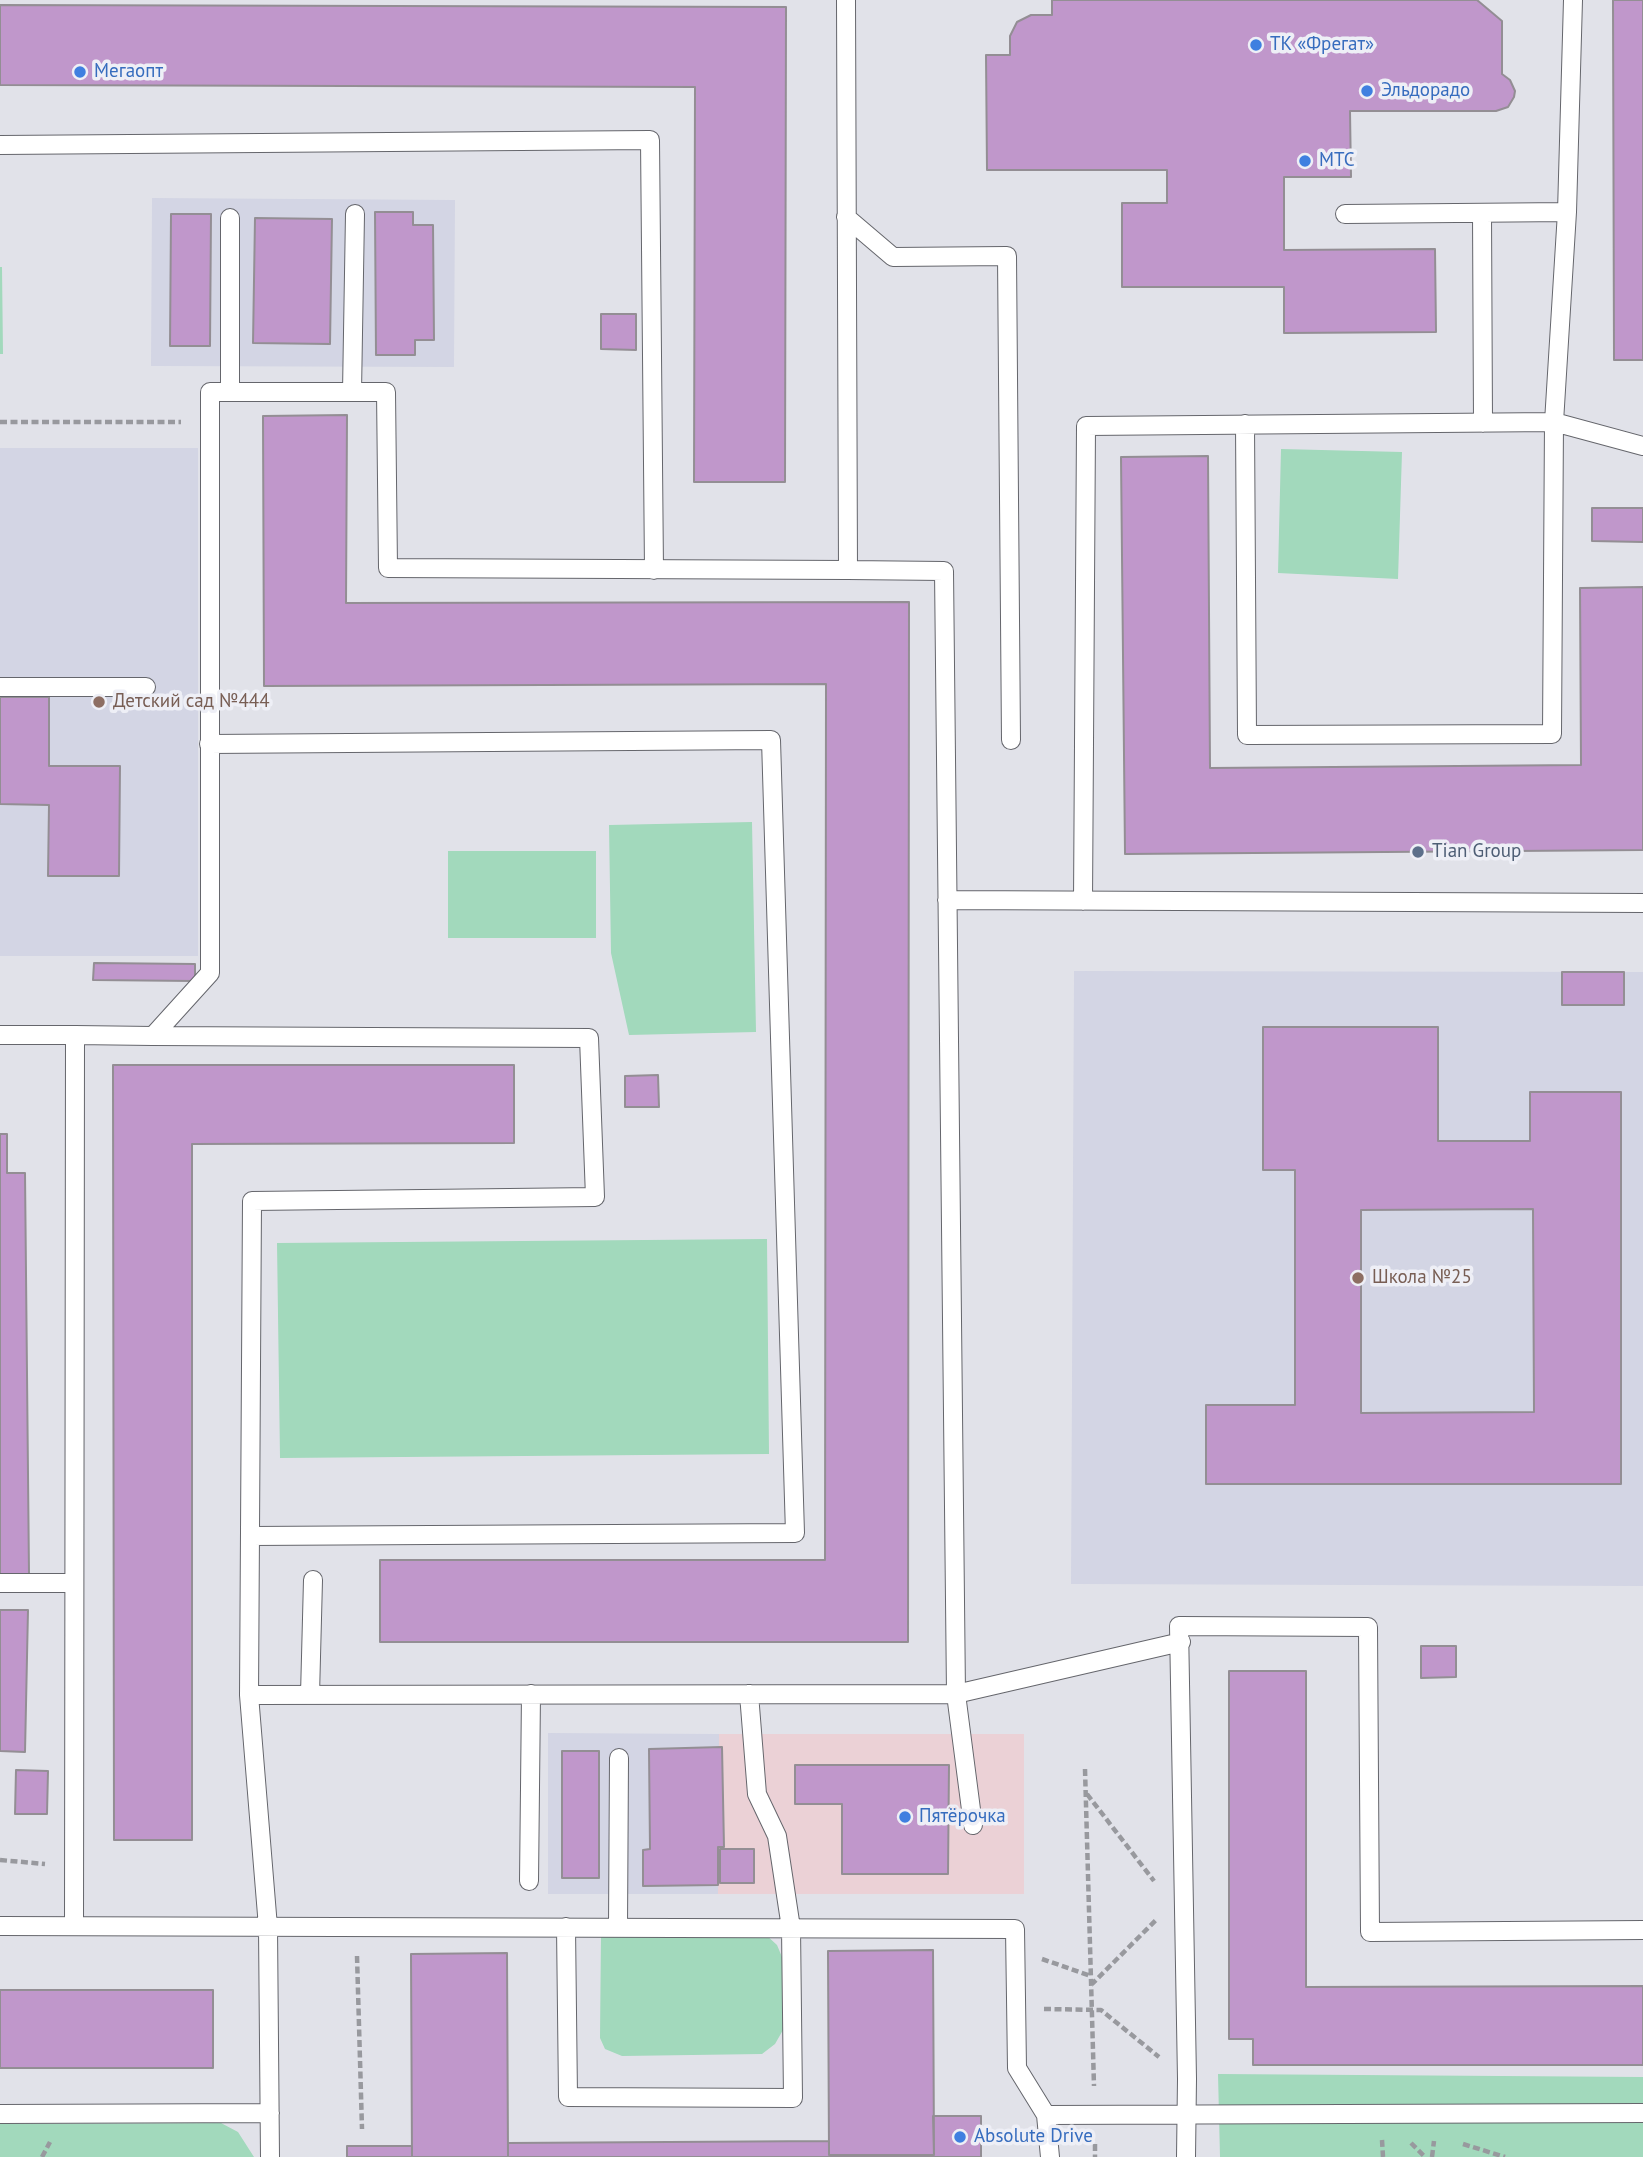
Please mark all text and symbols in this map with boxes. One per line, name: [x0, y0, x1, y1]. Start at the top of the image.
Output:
place label: ТК «Фрегат»: [1270, 34, 1374, 56]
marker: ТК «Фрегат»: [1248, 37, 1264, 53]
place label: Мегаопт: [94, 61, 163, 83]
marker: Мегаопт: [72, 64, 88, 80]
place label: Эльдорадо: [1381, 80, 1470, 102]
marker: Эльдорадо: [1359, 83, 1375, 99]
place label: МТС: [1319, 150, 1355, 172]
marker: МТС: [1297, 153, 1313, 169]
place label: Детский сад №444: [113, 691, 270, 713]
marker: Детский сад №444: [91, 694, 107, 710]
place label: Tian Group: [1432, 841, 1521, 863]
marker: Tian Group: [1410, 844, 1426, 860]
place label: Школа №25: [1372, 1267, 1472, 1289]
marker: Школа №25: [1350, 1270, 1366, 1286]
place label: Пятёрочка: [919, 1806, 1006, 1828]
marker: Пятёрочка: [897, 1809, 913, 1825]
place label: Absolute Drive: [974, 2126, 1093, 2148]
marker: Absolute Drive: [952, 2129, 968, 2145]

